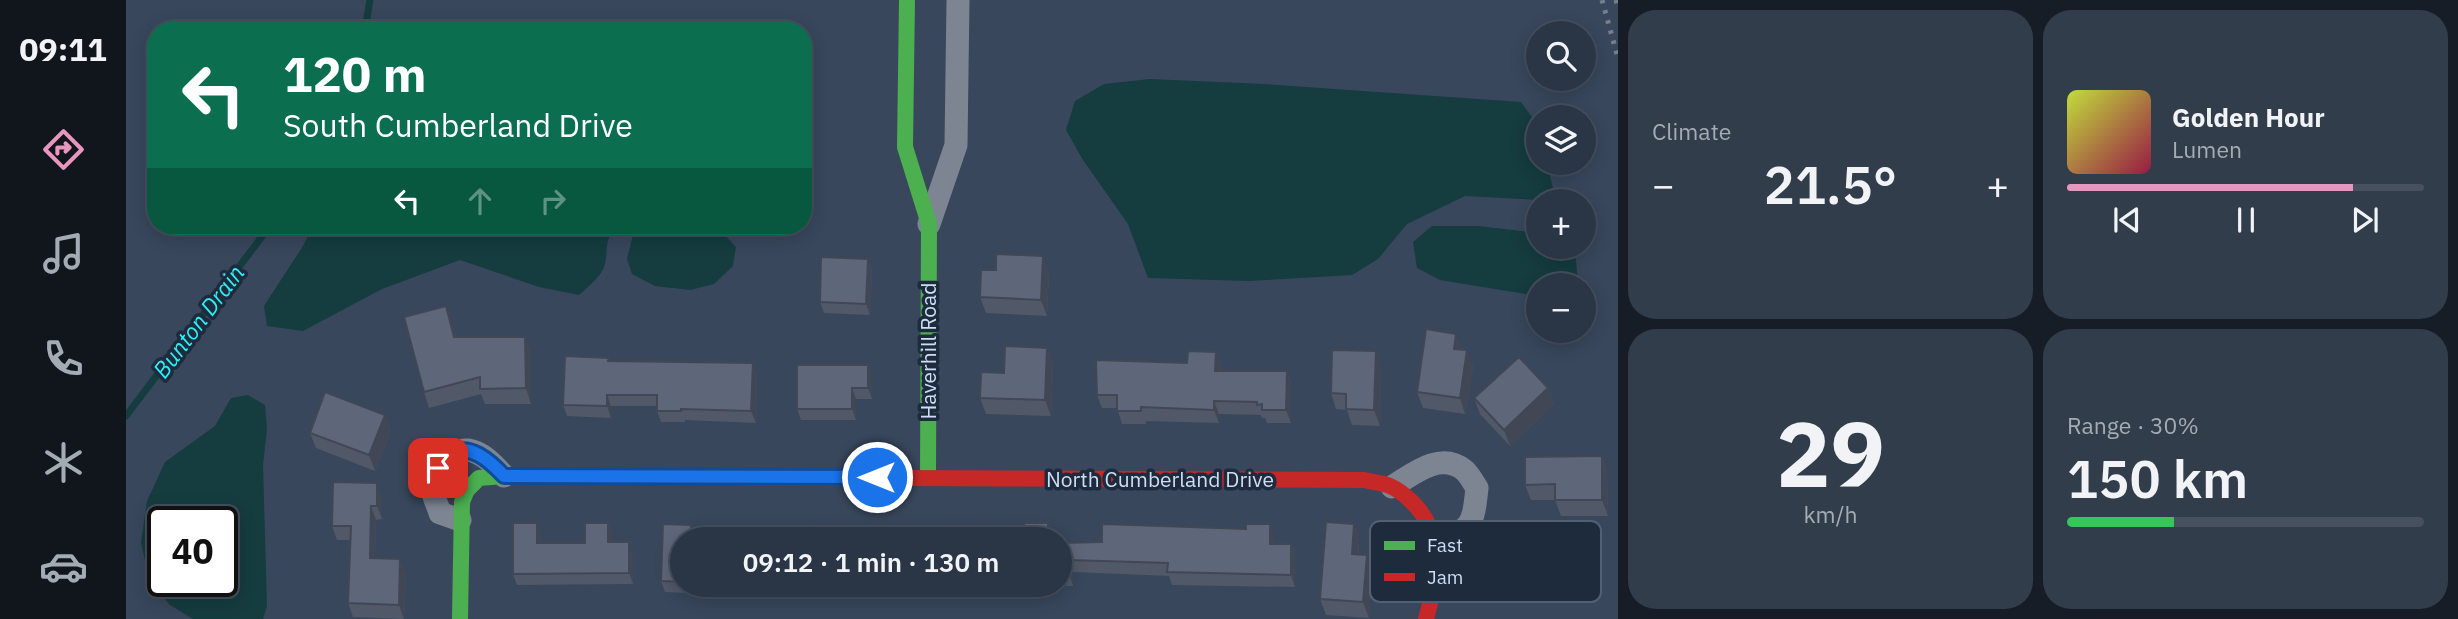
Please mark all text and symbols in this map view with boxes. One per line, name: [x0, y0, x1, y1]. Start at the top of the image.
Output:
map controls: [1526, 21, 1596, 343]
button: search: [1526, 21, 1596, 91]
text: 09:11: [19, 28, 107, 70]
text: 120 m: [283, 42, 427, 105]
icon: left: [168, 49, 259, 140]
text: Golden Hour: [2172, 100, 2325, 134]
text: South Cumberland Drive: [283, 104, 633, 146]
button: layers: [1526, 105, 1596, 175]
text: Climate: [1652, 116, 1731, 146]
icon: directions: [39, 125, 88, 174]
text: Lumen: [2172, 134, 2242, 164]
text: 21.5°: [1764, 151, 1897, 218]
text: −: [1652, 160, 1675, 209]
text: +: [1986, 160, 2009, 209]
icon: left: [388, 182, 426, 220]
icon: ahead: [461, 182, 499, 220]
icon: right: [534, 182, 572, 220]
button: +: [1526, 189, 1596, 259]
icon: previous: [2108, 201, 2146, 239]
icon: pause: [2227, 201, 2265, 239]
icon: next: [2346, 201, 2384, 239]
icon: music: [39, 229, 88, 278]
water label: Bunton Drain: [146, 258, 250, 384]
button: −: [1526, 273, 1596, 343]
street label: Haverhill Road: [914, 282, 942, 420]
icon: phone: [39, 334, 88, 383]
text: 29: [1776, 394, 1885, 512]
text: Range · 30%: [2067, 410, 2199, 440]
icon: climate: [39, 438, 88, 487]
pin: [408, 438, 468, 498]
position arrow: [840, 440, 914, 514]
text: 150 km: [2067, 445, 2248, 512]
icon: arrive: [419, 449, 457, 487]
street label: North Cumberland Drive: [1046, 465, 1274, 493]
text: km/h: [1803, 499, 1858, 529]
speed limit sign: 40: [147, 506, 238, 597]
legend: [1370, 521, 1601, 602]
text: Fast: [1427, 533, 1463, 557]
icon: car: [39, 542, 88, 591]
text: 09:12 · 1 min · 130 m: [743, 545, 999, 579]
text: Jam: [1427, 565, 1463, 589]

